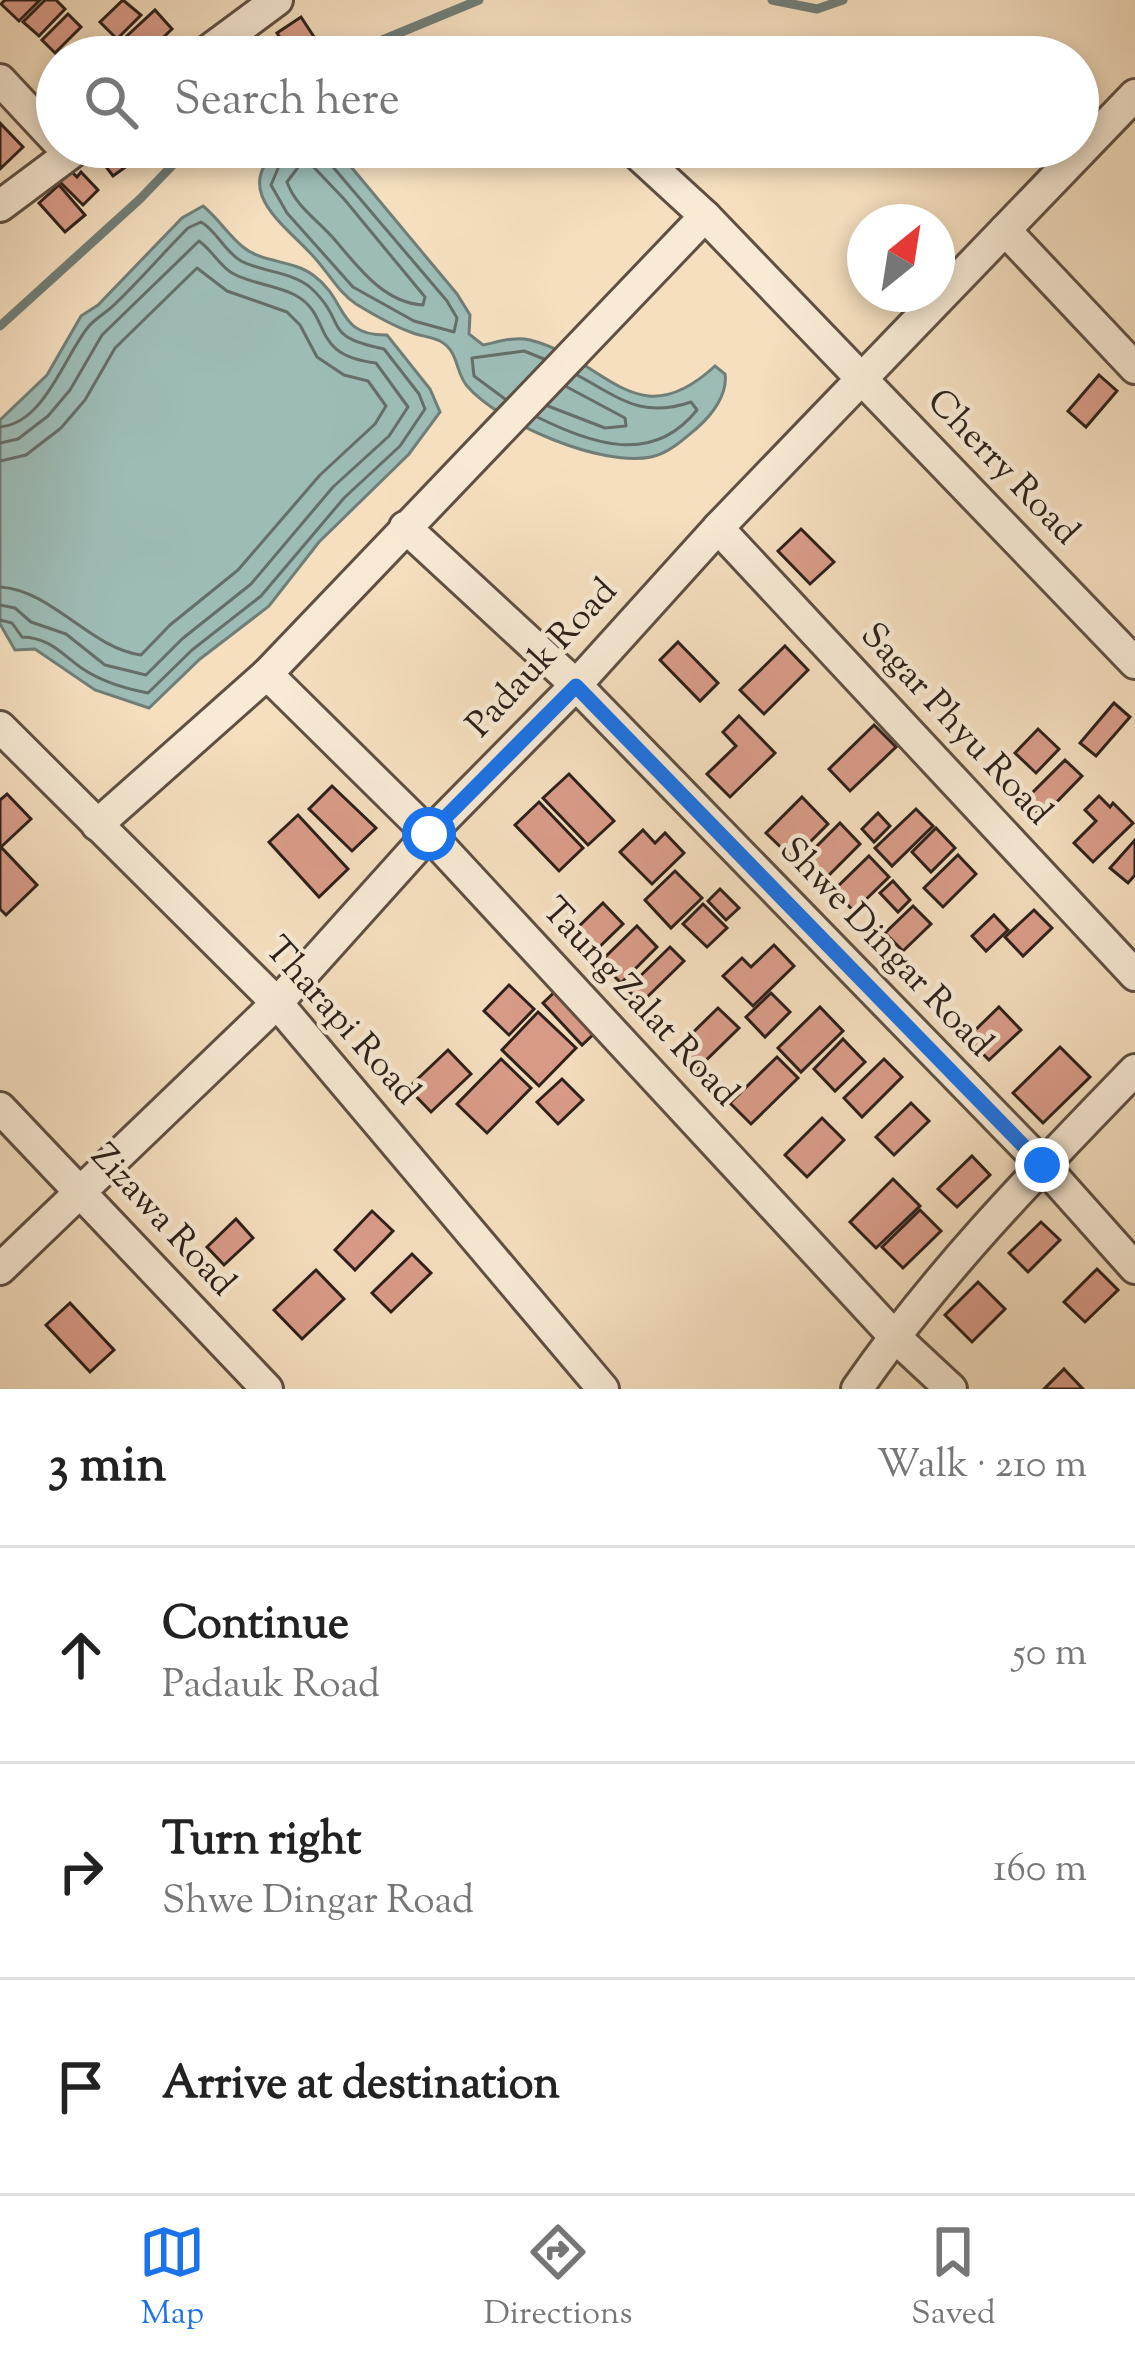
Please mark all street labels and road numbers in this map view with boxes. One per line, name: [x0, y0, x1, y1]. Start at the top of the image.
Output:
street label: Cherry Road: [914, 378, 1090, 558]
street label: Padauk Road: [455, 568, 631, 750]
street label: Sagar Phyu Road: [847, 612, 1063, 838]
street label: Shwe Dingar Road: [766, 826, 1004, 1070]
street label: Taung Zalat Road: [528, 887, 750, 1119]
street label: Tharapi Road: [251, 926, 431, 1118]
street label: Zizawa Road: [77, 1133, 247, 1309]

